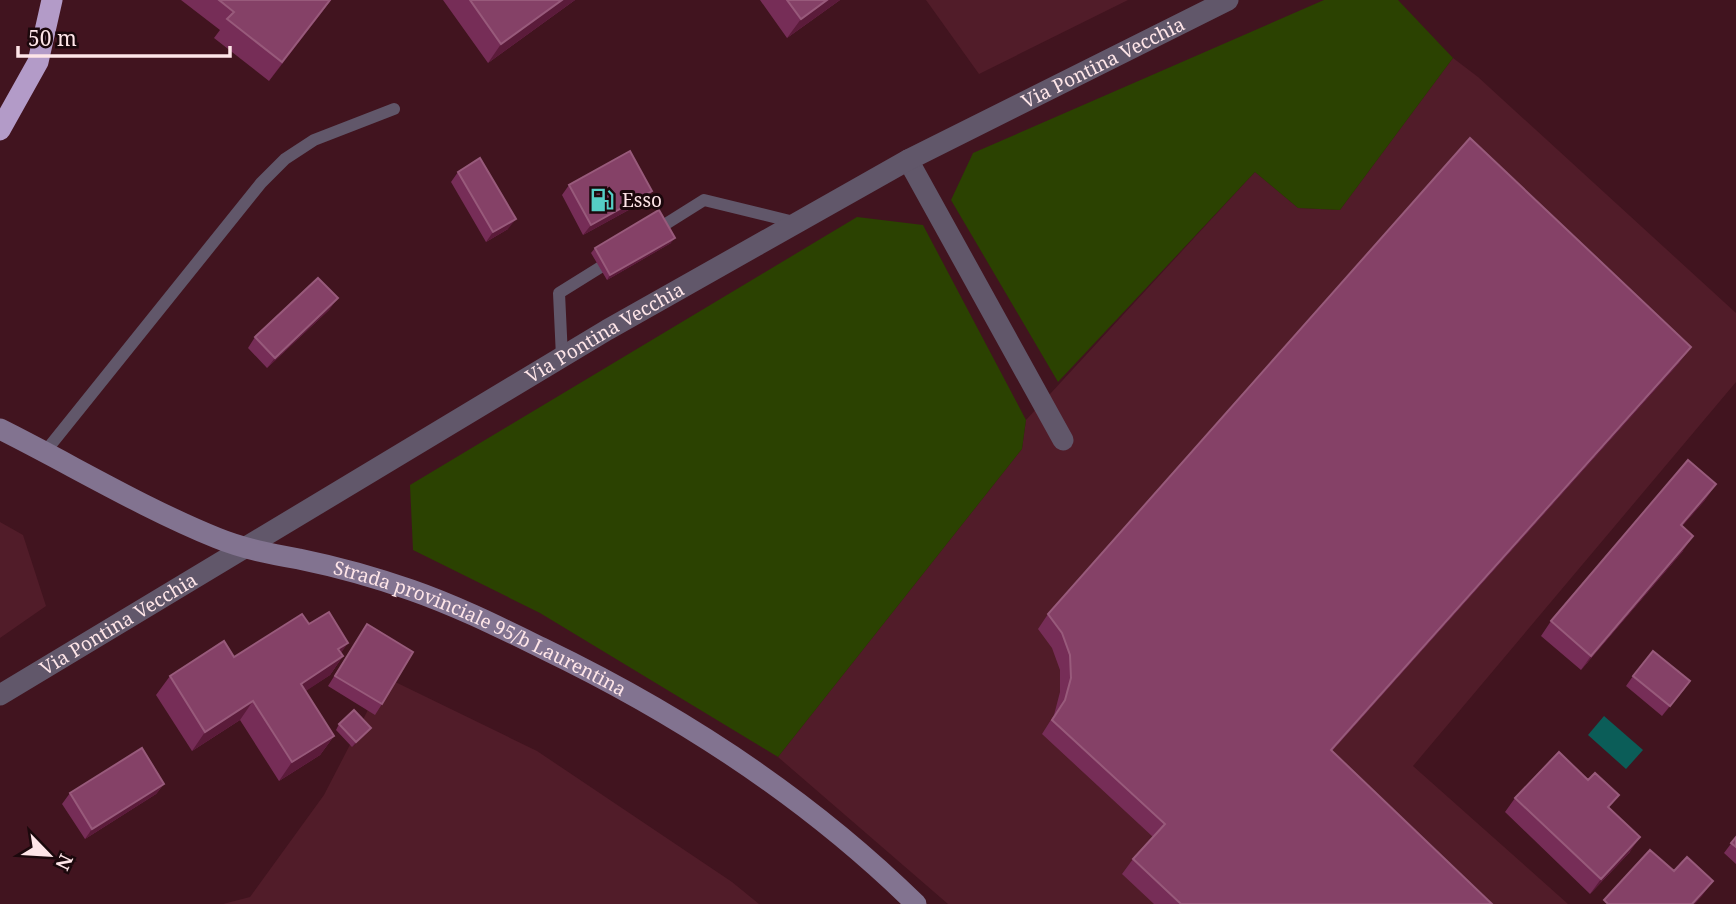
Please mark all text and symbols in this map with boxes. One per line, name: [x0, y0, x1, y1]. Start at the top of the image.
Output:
street label: Via Pontina Vecchia: [1017, 11, 1189, 114]
scale bar: [18, 14, 229, 58]
text: 50 m: [28, 24, 77, 52]
fuel station icon: Esso: [588, 186, 616, 214]
place label: Esso: [622, 187, 662, 213]
street label: Via Pontina Vecchia: [521, 276, 689, 389]
street label: Strada provinciale 95/b Laurentina: [331, 554, 631, 702]
street label: Via Pontina Vecchia: [35, 567, 202, 681]
north arrow: [14, 820, 84, 890]
text: N: [49, 850, 79, 874]

